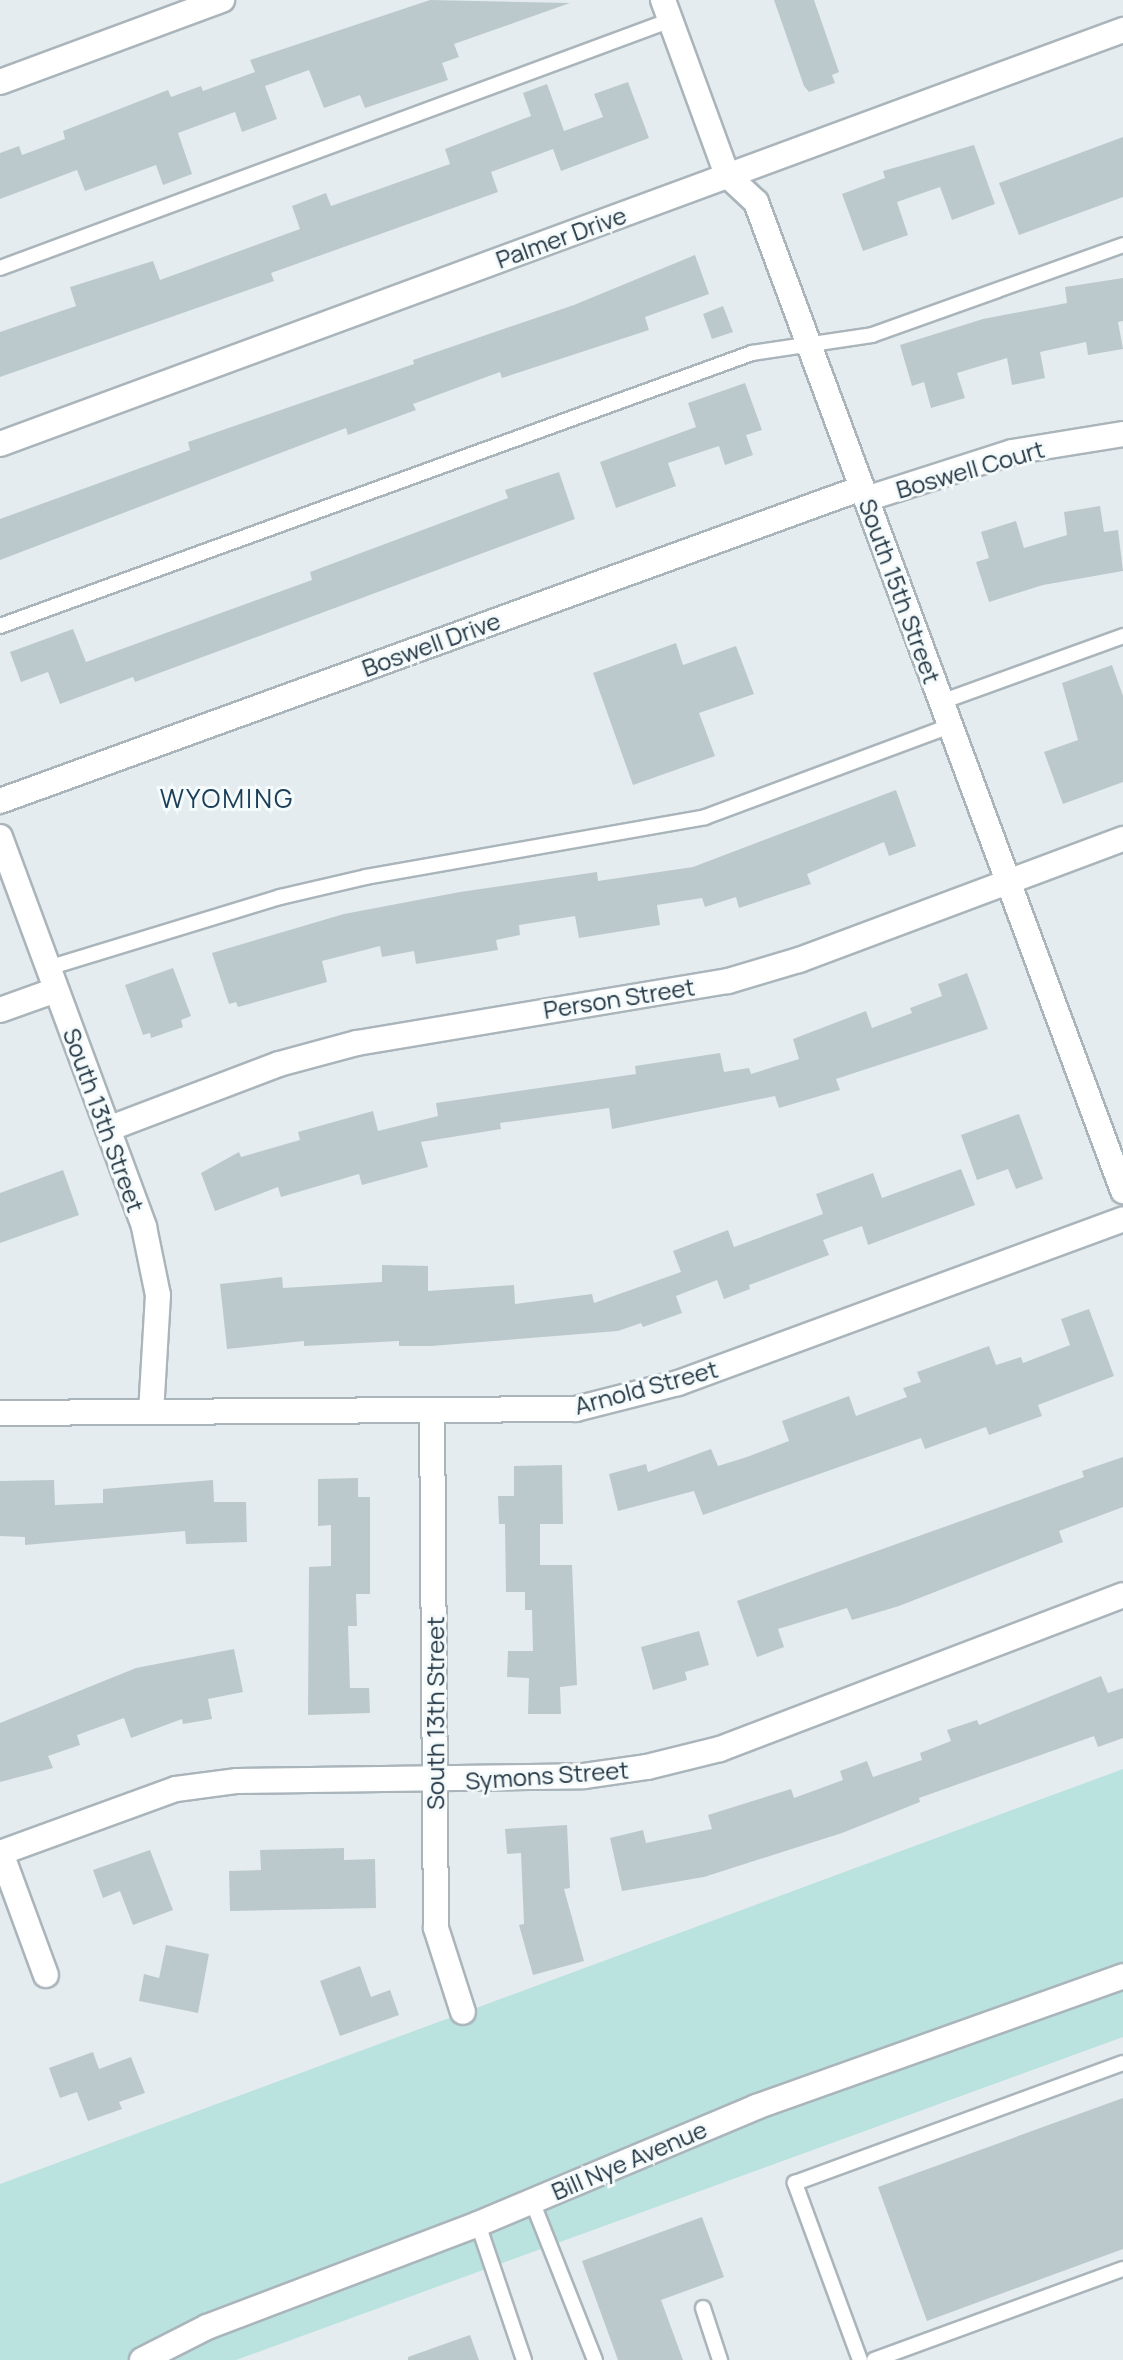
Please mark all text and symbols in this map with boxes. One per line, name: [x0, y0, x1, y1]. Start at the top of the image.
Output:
street label: Palmer Drive: [492, 200, 630, 274]
street label: Boswell Court: [893, 434, 1047, 504]
street label: South 15th Street: [853, 495, 947, 687]
street label: Boswell Drive: [358, 606, 504, 682]
district label: WYOMING: [160, 783, 294, 815]
street label: Person Street: [541, 972, 697, 1024]
street label: South 13th Street: [57, 1024, 151, 1216]
street label: Arnold Street: [571, 1354, 721, 1420]
street label: South 13th Street: [421, 1616, 449, 1810]
street label: Symons Street: [464, 1755, 630, 1795]
street label: Bill Nye Avenue: [547, 2114, 711, 2206]

